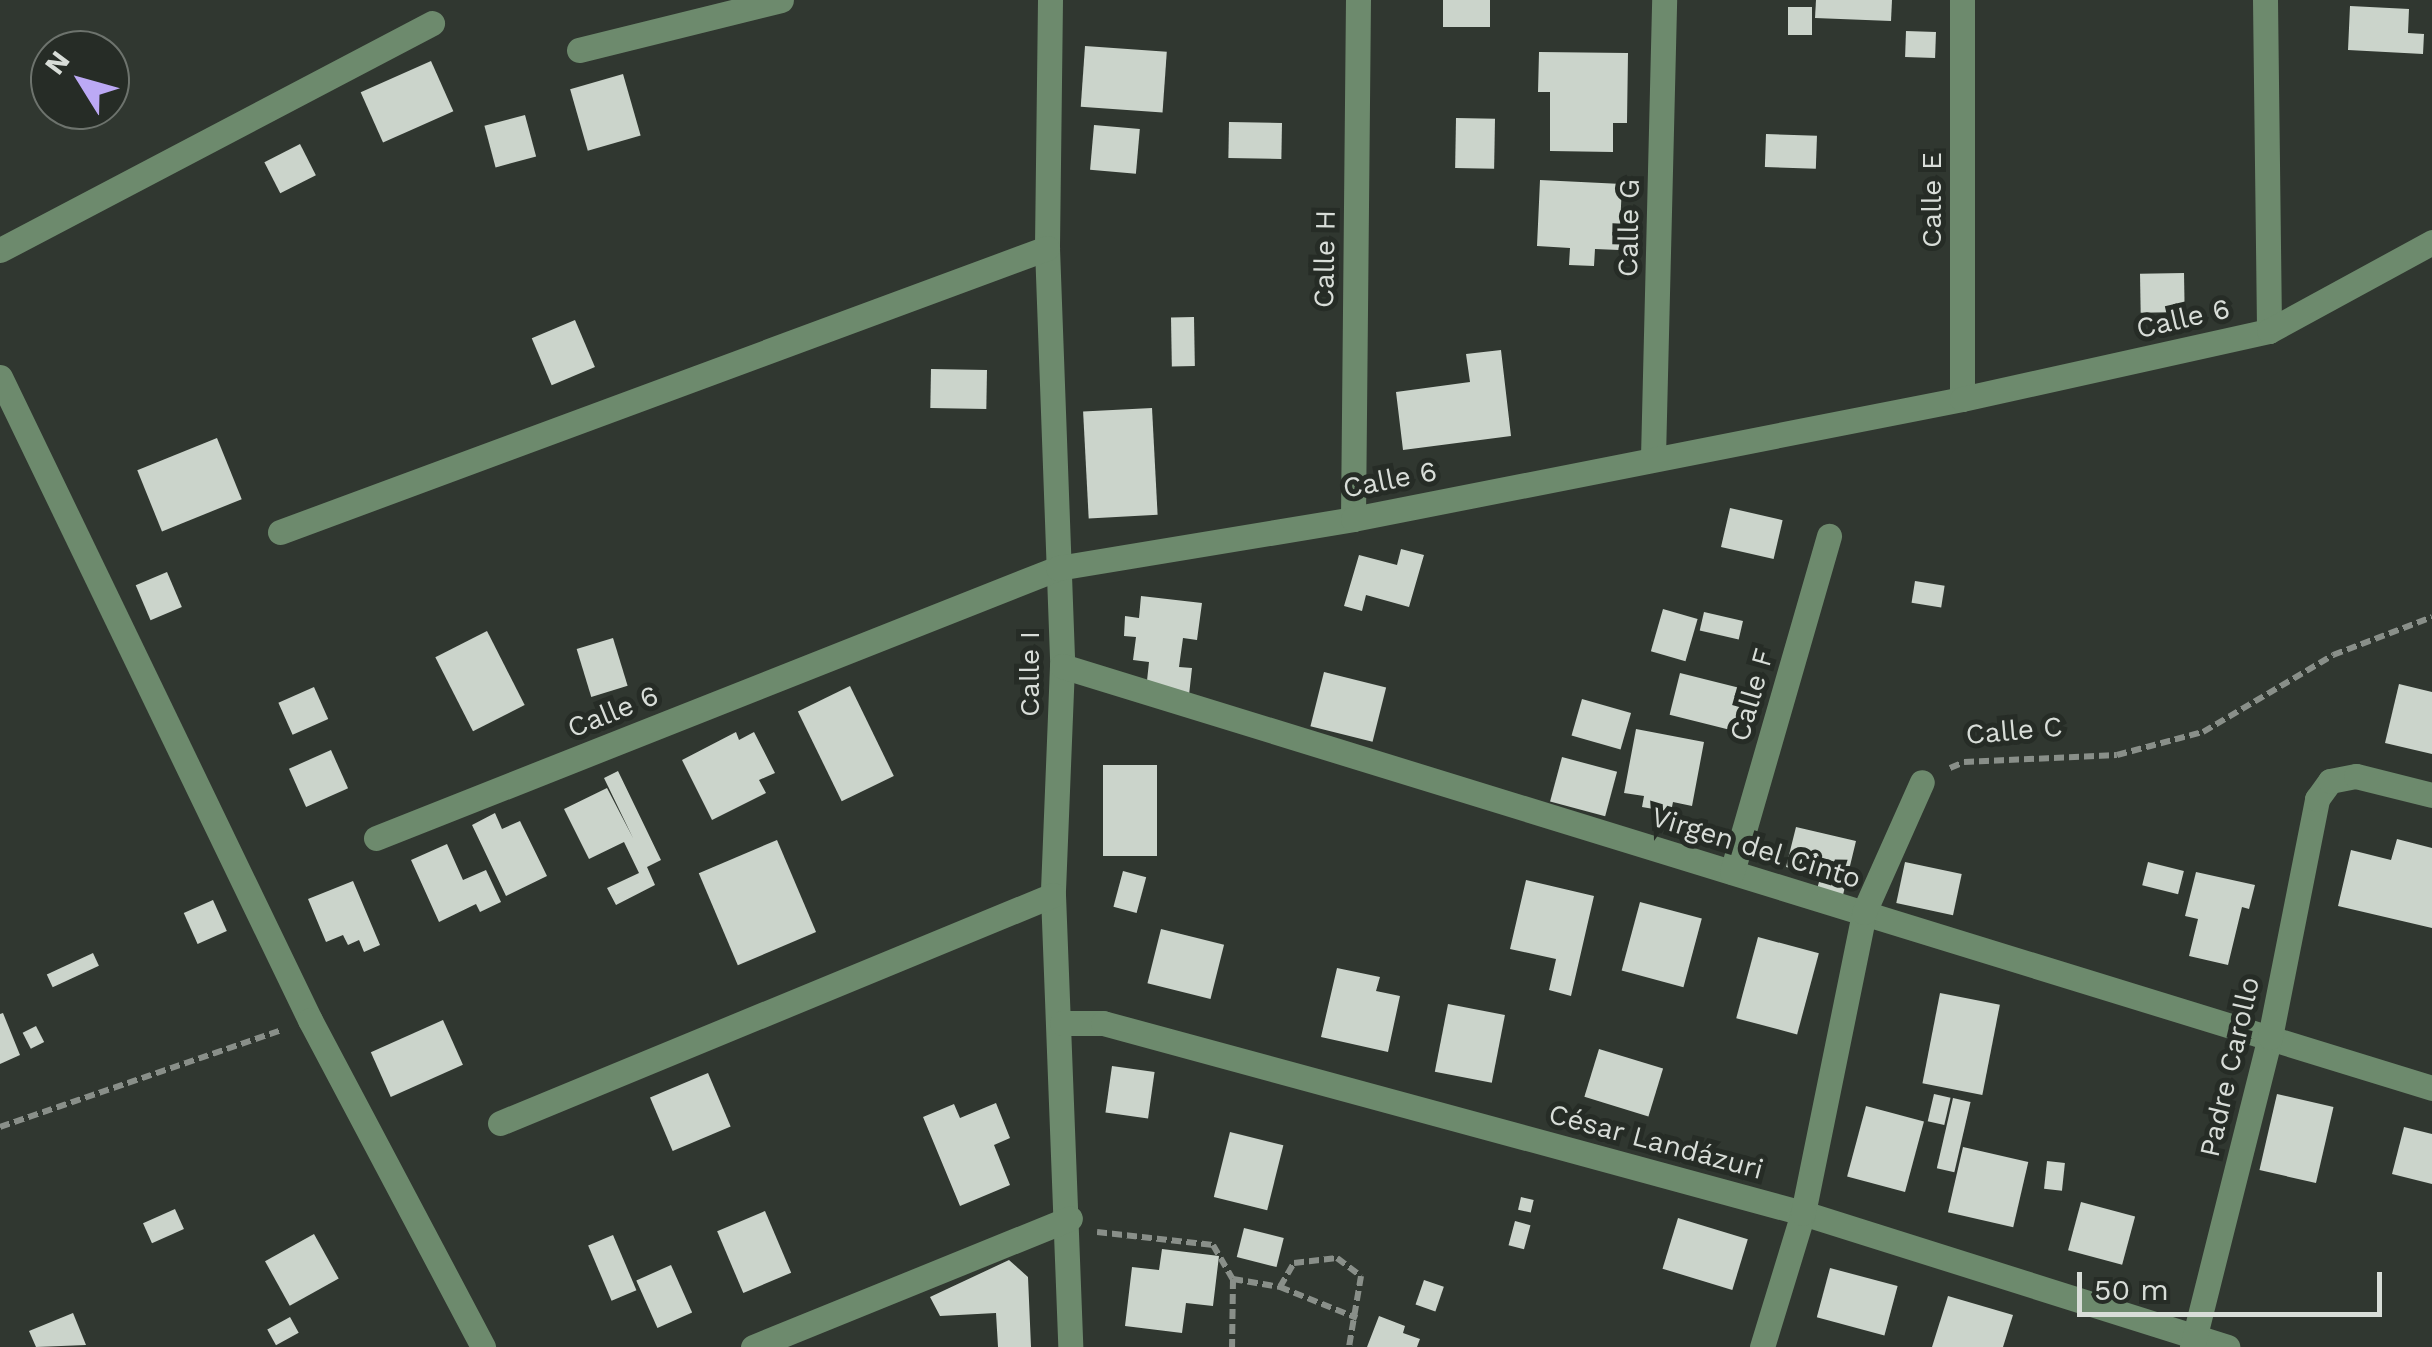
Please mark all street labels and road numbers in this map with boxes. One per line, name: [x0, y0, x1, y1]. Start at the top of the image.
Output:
street label: Calle E: [1915, 152, 1949, 248]
street label: Calle G: [1611, 179, 1647, 277]
street label: Calle H: [1307, 209, 1343, 309]
street label: Calle 6: [2133, 292, 2233, 346]
street label: Calle 6: [1340, 454, 1440, 506]
street label: Calle I: [1013, 631, 1047, 717]
street label: Calle F: [1723, 645, 1781, 745]
street label: Calle 6: [563, 679, 663, 745]
street label: Calle C: [1964, 710, 2064, 752]
street label: Virgen del Cinto: [1647, 800, 1865, 896]
street label: Padre Carollo: [2193, 974, 2267, 1160]
street label: César Landázuri: [1545, 1097, 1767, 1187]

